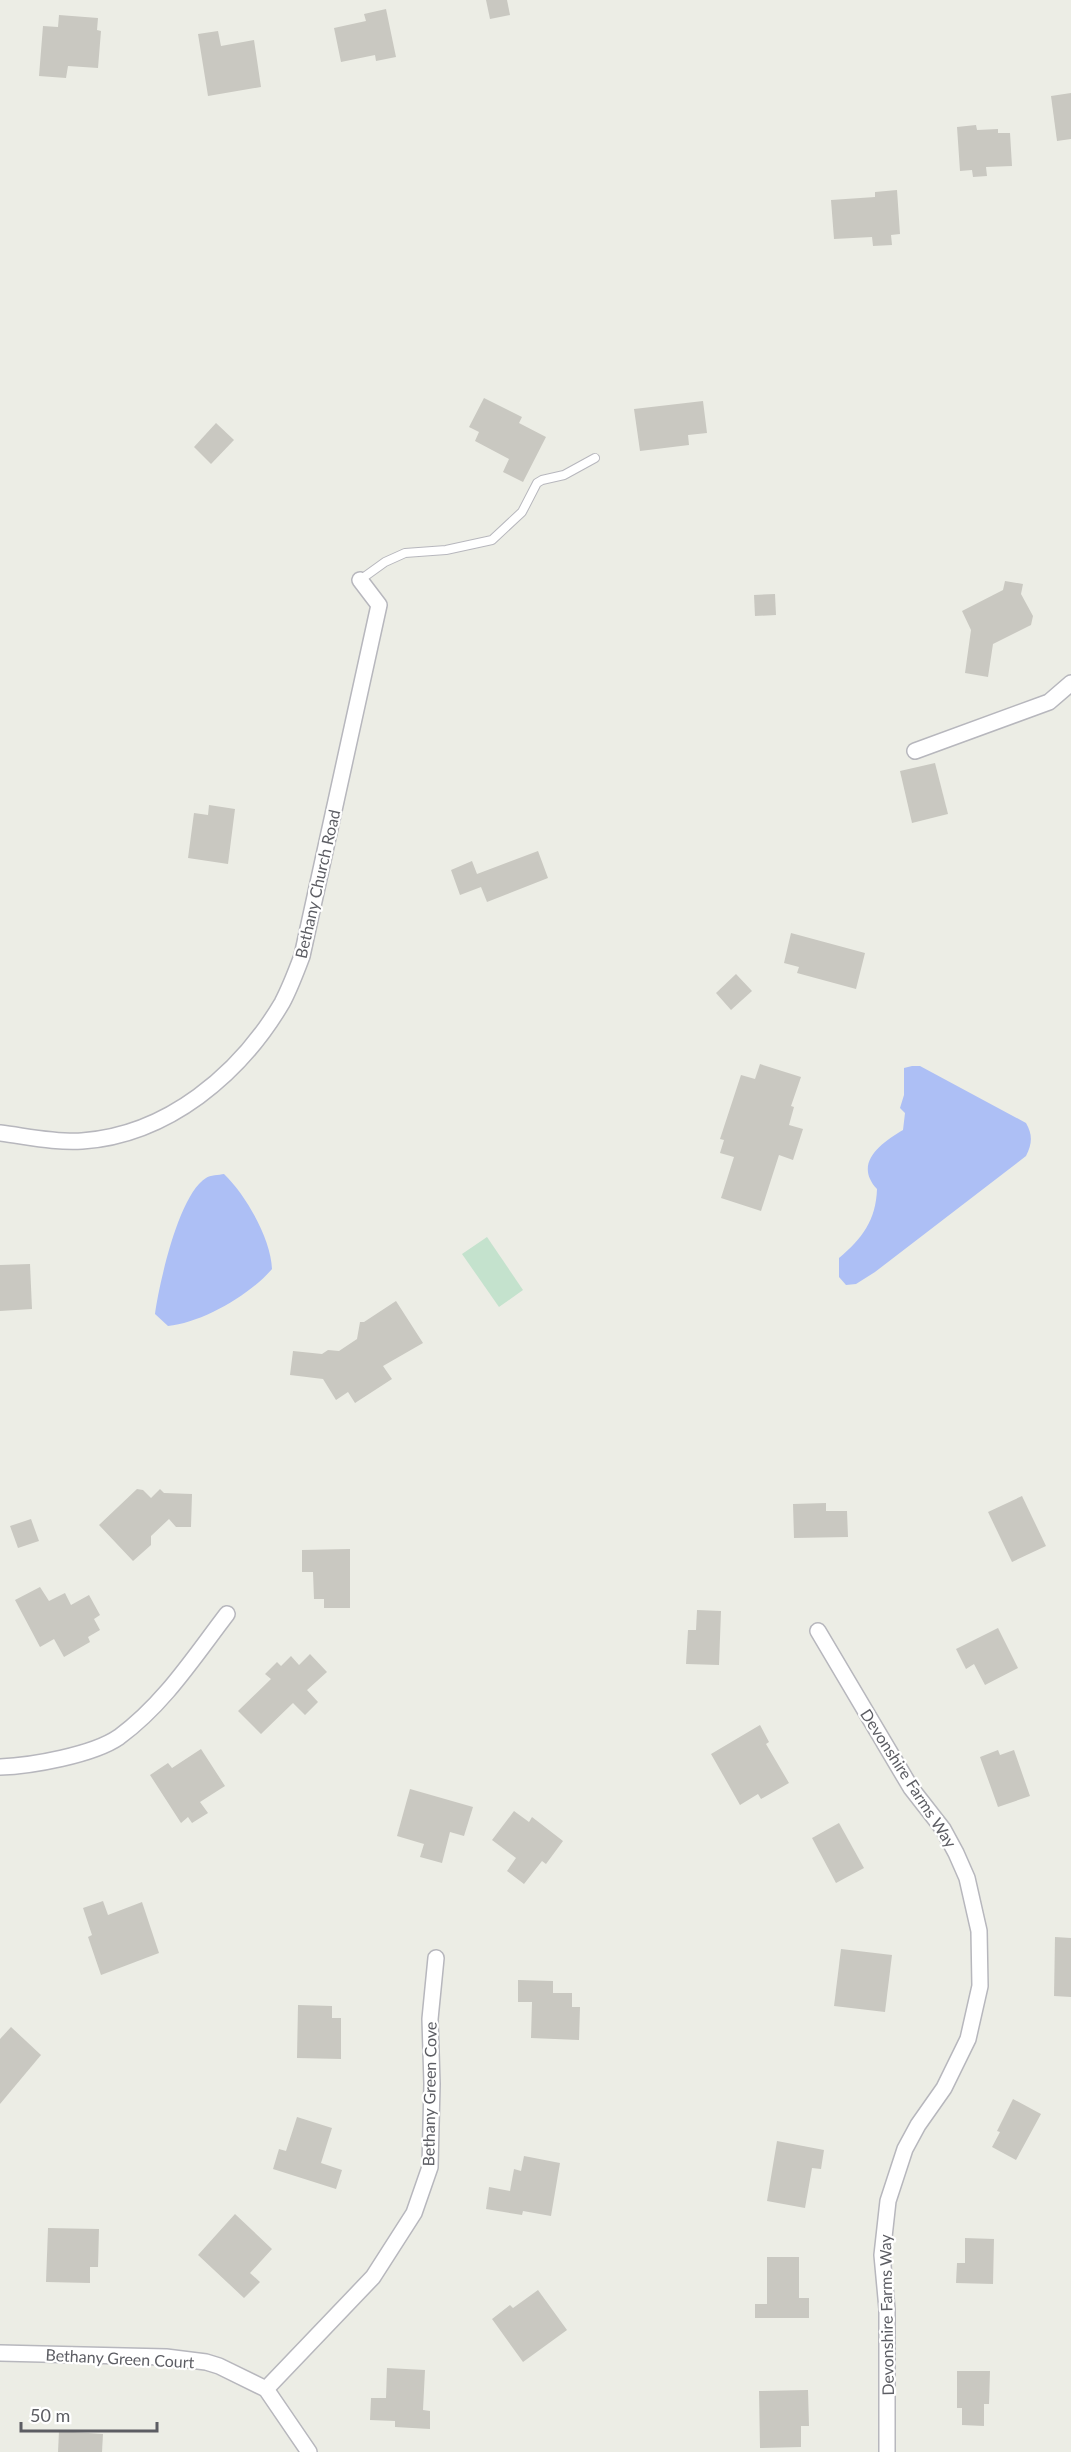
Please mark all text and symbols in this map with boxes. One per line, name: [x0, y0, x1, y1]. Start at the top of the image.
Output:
street label: Bethany Church Road: [291, 808, 343, 960]
street label: Devonshire Farms Way: [857, 1705, 961, 1851]
street label: Bethany Green Cove: [418, 2021, 440, 2167]
street label: Devonshire Farms Way: [875, 2233, 897, 2396]
street label: Bethany Green Court: [45, 2345, 195, 2371]
scale bar: [21, 2395, 158, 2433]
text: 50 m: [30, 2404, 70, 2426]

